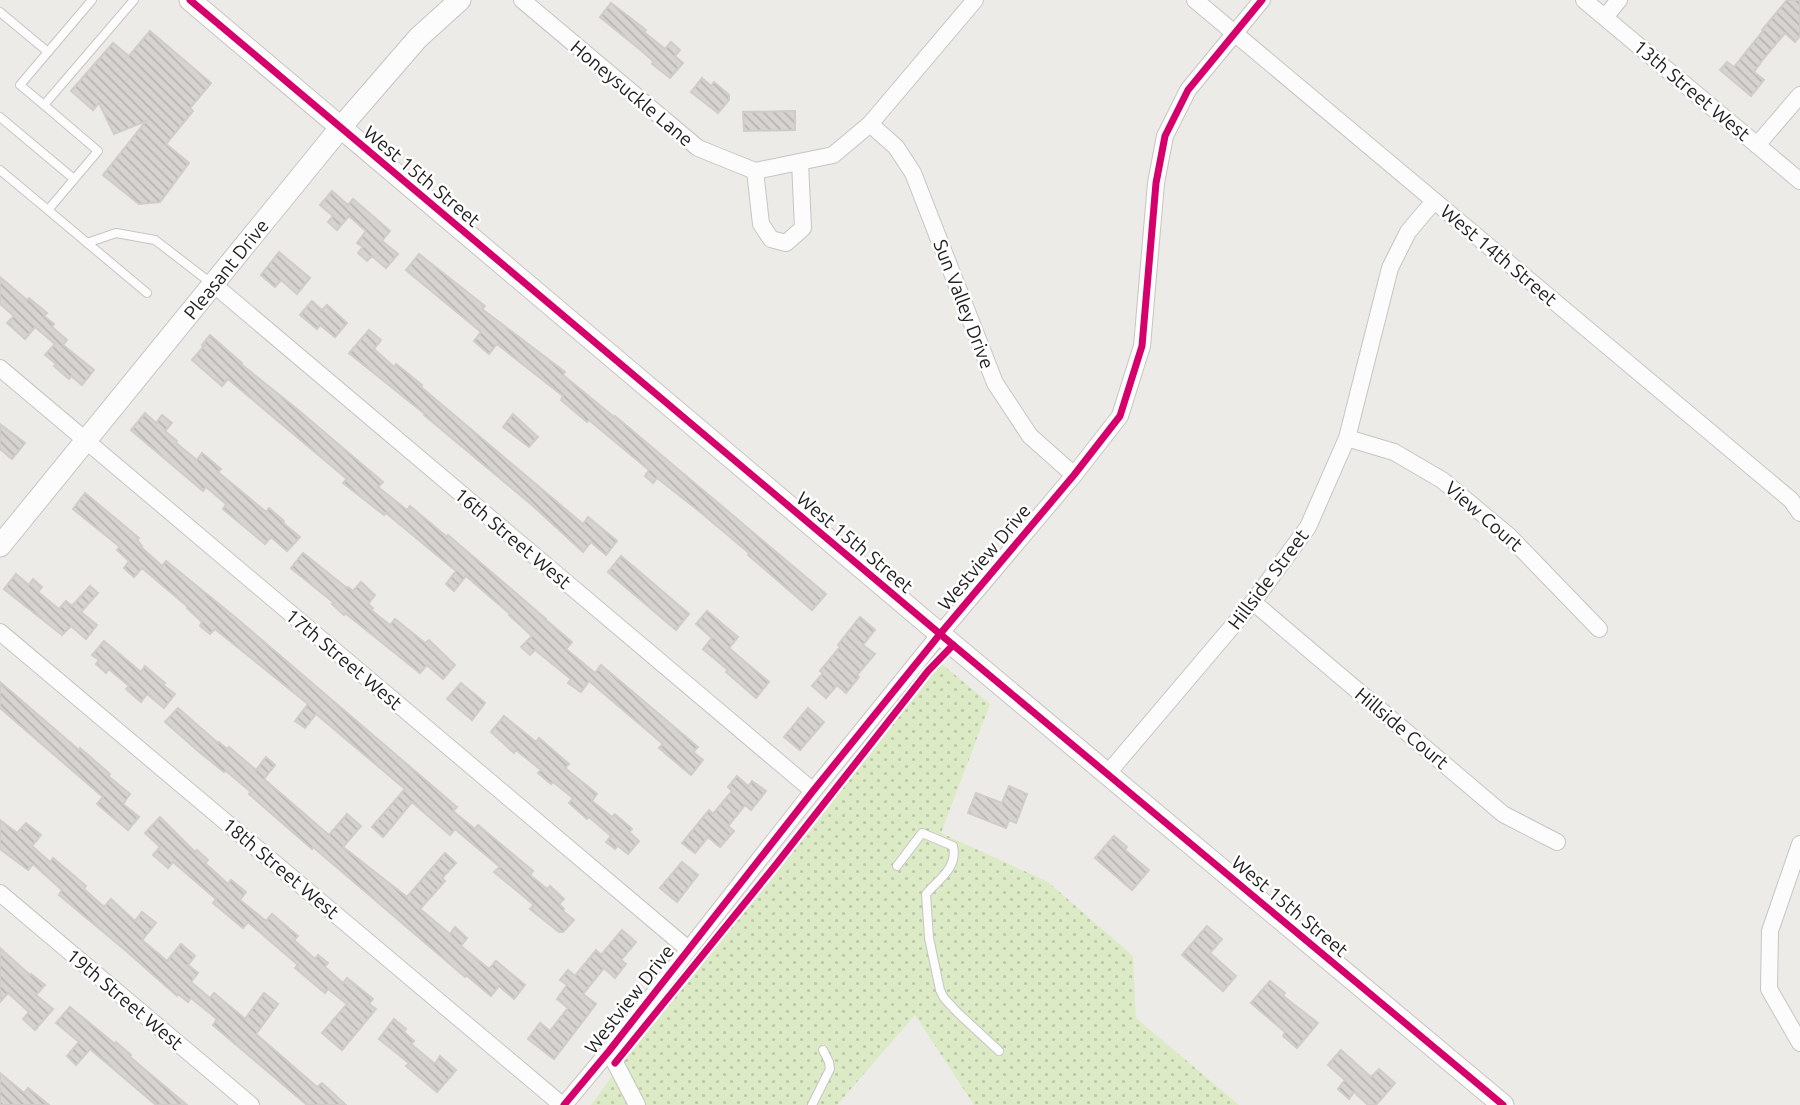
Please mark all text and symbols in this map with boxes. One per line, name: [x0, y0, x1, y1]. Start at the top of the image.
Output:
street label: Honeysuckle Lane: [566, 35, 698, 151]
street label: 13th Street West: [1629, 35, 1755, 145]
street label: West 15th Street: [359, 121, 485, 231]
street label: West 14th Street: [1436, 200, 1562, 310]
street label: Pleasant Drive: [179, 215, 273, 323]
street label: Sun Valley Drive: [929, 236, 999, 372]
street label: View Court: [1441, 476, 1528, 556]
street label: 16th Street West: [450, 483, 576, 593]
street label: West 15th Street: [792, 487, 918, 597]
street label: Westview Drive: [933, 499, 1035, 615]
street label: Hillside Street: [1223, 524, 1313, 633]
street label: 17th Street West: [281, 604, 407, 714]
street label: Hillside Court: [1351, 683, 1453, 774]
street label: 18th Street West: [218, 813, 344, 923]
street label: West 15th Street: [1227, 851, 1353, 961]
street label: Westview Drive: [580, 940, 678, 1058]
street label: 19th Street West: [62, 944, 188, 1054]

